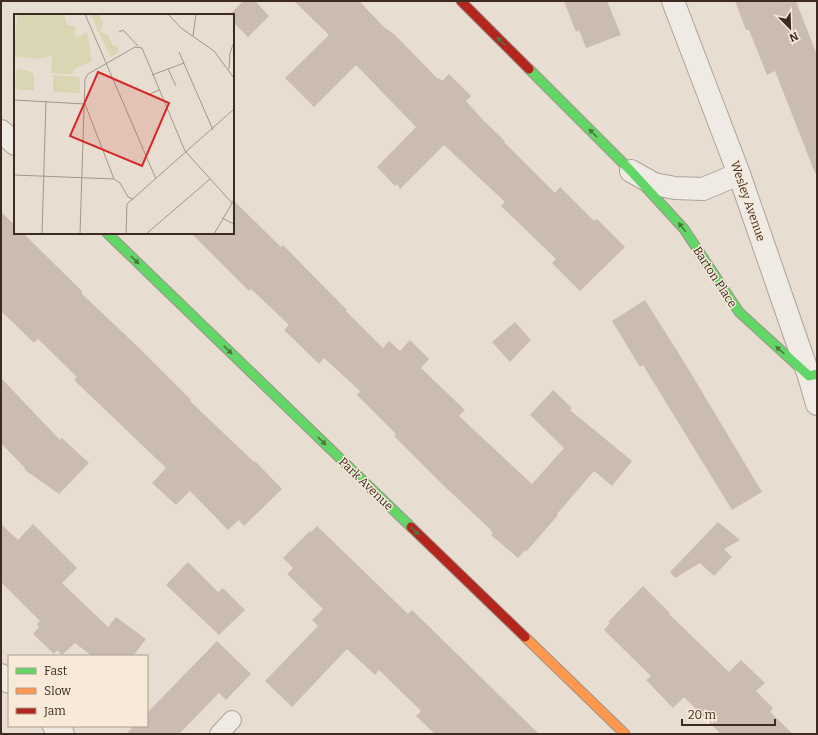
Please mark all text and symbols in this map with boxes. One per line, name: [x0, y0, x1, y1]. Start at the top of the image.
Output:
north arrow: [770, 8, 810, 48]
inset map: [14, 14, 234, 234]
text: N: [787, 29, 800, 45]
one-way arrow: [496, 36, 506, 46]
one-way arrow: [588, 128, 598, 137]
street label: Wesley Avenue: [728, 159, 768, 243]
one-way arrow: [678, 222, 686, 233]
street label: Barton Place: [690, 244, 740, 310]
one-way arrow: [130, 255, 140, 265]
one-way arrow: [775, 345, 785, 355]
one-way arrow: [223, 346, 233, 355]
one-way arrow: [317, 436, 327, 446]
street label: Park Avenue: [336, 455, 396, 513]
one-way arrow: [410, 526, 420, 536]
legend: [8, 655, 148, 727]
text: Fast: [44, 664, 68, 678]
text: Slow: [44, 684, 71, 698]
scale bar: [682, 701, 775, 727]
text: Jam: [43, 704, 66, 718]
text: 20 m: [688, 708, 717, 722]

